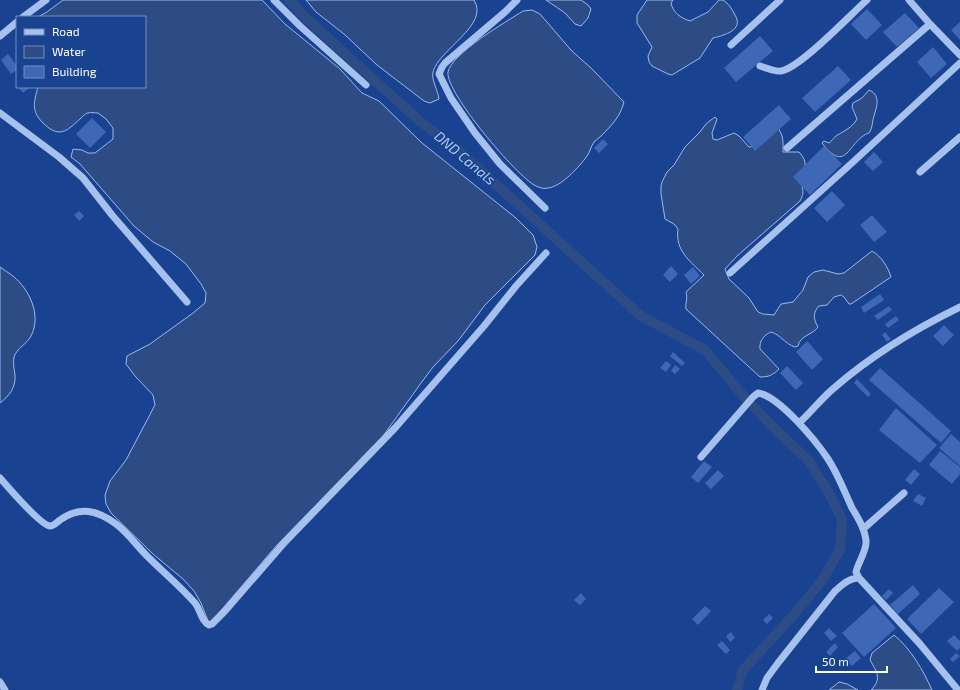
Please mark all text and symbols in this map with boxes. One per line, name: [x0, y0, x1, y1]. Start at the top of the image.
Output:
legend: [16, 16, 146, 88]
text: Road: [52, 24, 80, 38]
text: Water: [52, 44, 86, 58]
text: Building: [52, 64, 97, 78]
water label: DND Canals: [431, 127, 499, 188]
scale bar: [816, 648, 887, 674]
text: 50 m: [822, 654, 849, 668]

